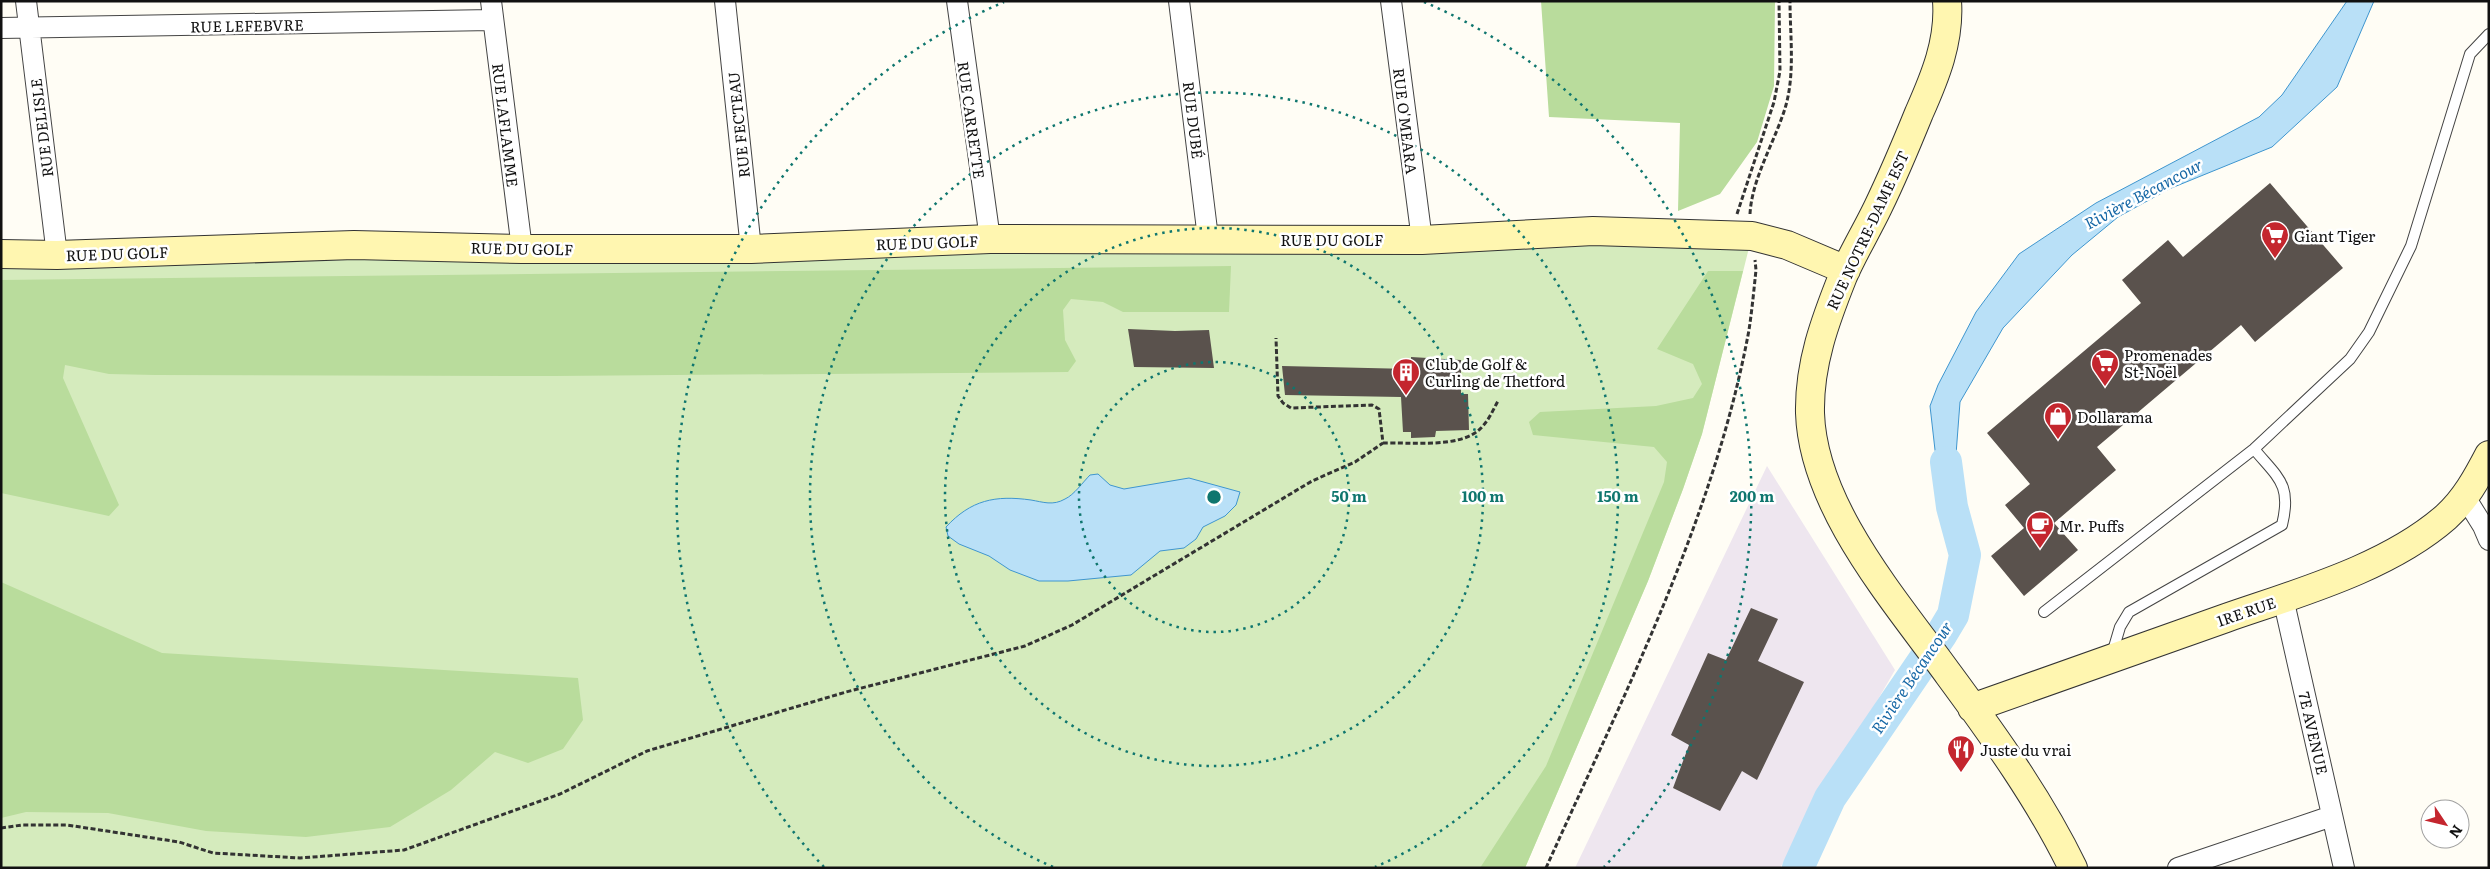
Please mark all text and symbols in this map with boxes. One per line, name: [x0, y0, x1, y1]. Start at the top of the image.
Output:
street label: RUE LEFEBVRE: [190, 13, 304, 37]
street label: RUE CARRETTE: [952, 60, 992, 180]
street label: RUE LAFLAMME: [487, 62, 525, 188]
street label: RUE O'MEARA: [1388, 67, 1424, 175]
street label: RUE FECTEAU: [721, 71, 755, 179]
street label: RUE DELISLE: [24, 77, 58, 179]
street label: RUE DUBÉ: [1178, 80, 1210, 160]
street label: RUE NOTRE-DAME EST: [1820, 147, 1914, 313]
water label: Rivière Bécancour: [2080, 152, 2206, 234]
supermarket icon: Giant Tiger: [2260, 220, 2290, 259]
place label: Giant Tiger: [2294, 224, 2375, 247]
street label: RUE DU GOLF: [1281, 228, 1383, 251]
street label: RUE DU GOLF: [875, 229, 979, 255]
street label: RUE DU GOLF: [470, 236, 574, 260]
street label: RUE DU GOLF: [65, 240, 169, 266]
place label: Promenades St-Noël: [2124, 343, 2212, 383]
supermarket icon: Promenades St-Noël: [2090, 348, 2120, 387]
place label: Club de Golf & Curling de Thetford: [1425, 352, 1565, 392]
building icon: Club de Golf & Curling de Thetford: [1391, 357, 1421, 396]
shop icon: Dollarama: [2043, 401, 2073, 440]
place label: Dollarama: [2077, 405, 2154, 428]
text: 50 m: [1331, 484, 1367, 507]
text: 100 m: [1462, 484, 1504, 507]
text: 150 m: [1597, 484, 1639, 507]
text: 200 m: [1730, 484, 1774, 507]
centre of rings: [1205, 488, 1223, 506]
cafe icon: Mr. Puffs: [2025, 510, 2055, 549]
place label: Mr. Puffs: [2059, 514, 2124, 537]
street label: 1RE RUE: [2213, 590, 2279, 632]
water label: Rivière Bécancour: [1864, 616, 1958, 738]
street label: 7E AVENUE: [2293, 689, 2335, 777]
restaurant icon: Juste du vrai: [1946, 734, 1976, 773]
place label: Juste du vrai: [1980, 738, 2071, 761]
north arrow: [2420, 799, 2470, 849]
text: N: [2445, 821, 2468, 843]

